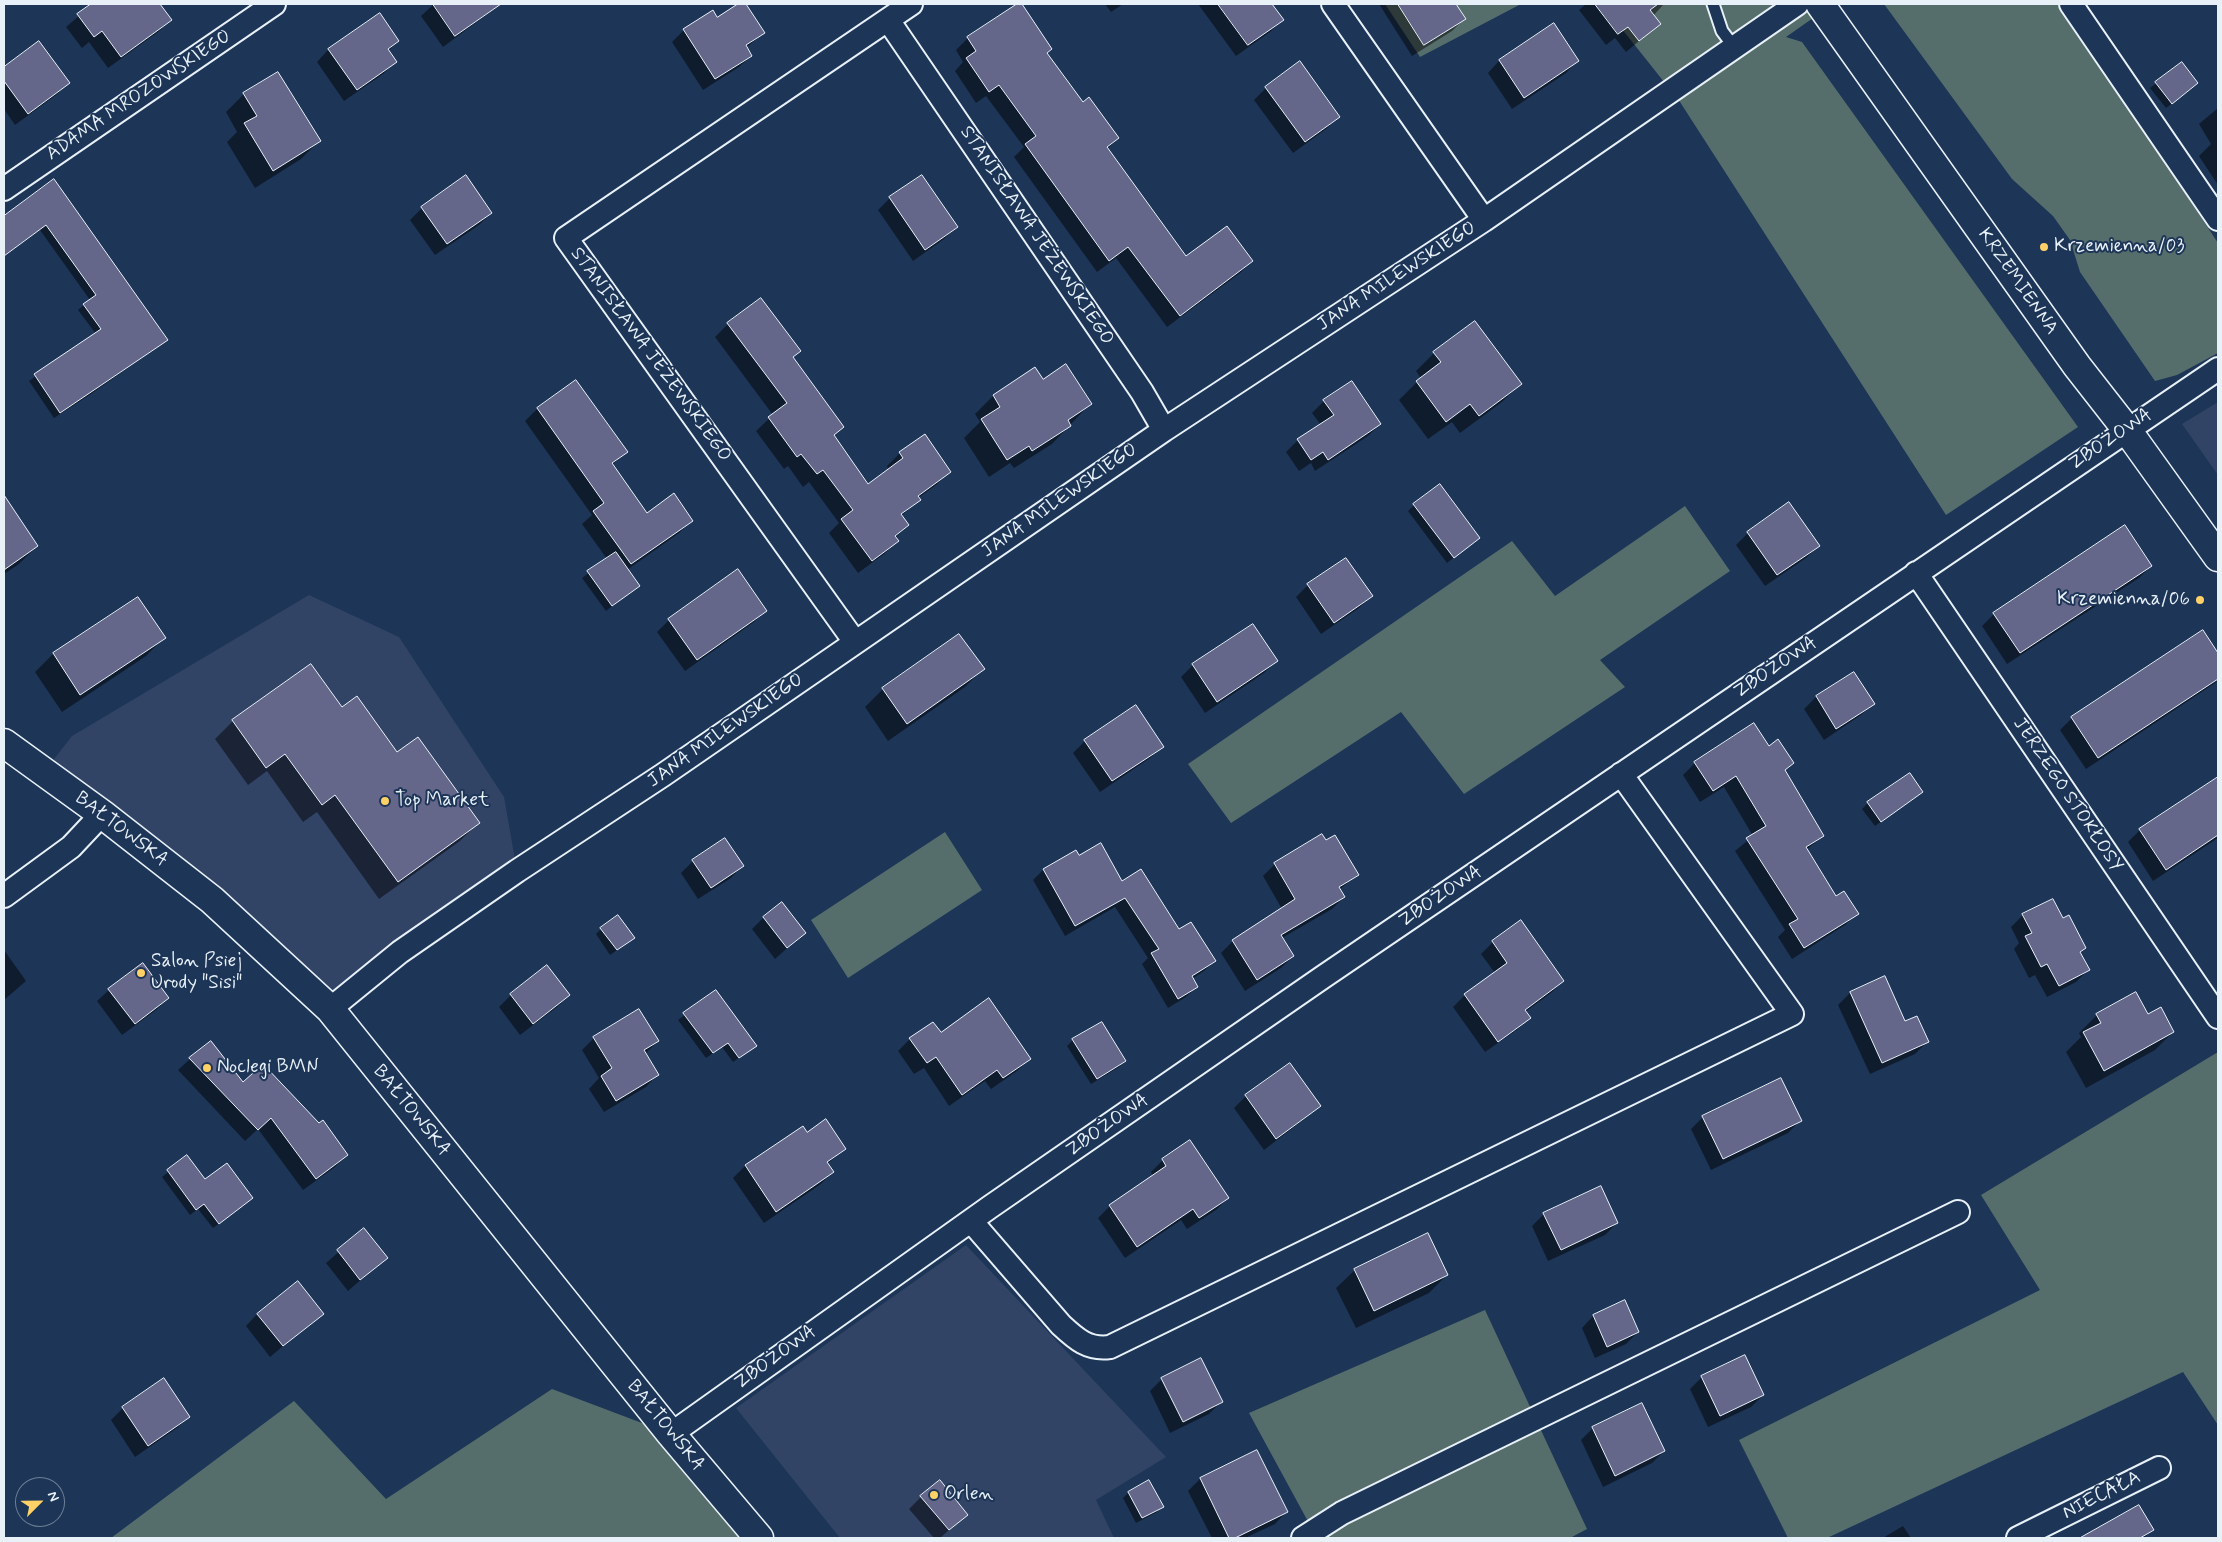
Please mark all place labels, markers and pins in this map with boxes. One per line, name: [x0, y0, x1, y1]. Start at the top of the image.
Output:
place label: Krzemienna/03: [2054, 236, 2184, 258]
marker: Krzemienna/03: [2038, 241, 2050, 253]
place label: Krzemienna/06: [2057, 589, 2190, 611]
marker: Krzemienna/06: [2194, 594, 2206, 606]
place label: Top Market: [395, 790, 489, 812]
marker: Top Market: [379, 795, 391, 807]
place label: Salon Psiej Urody "Sisi": [151, 951, 242, 995]
marker: Salon Psiej Urody "Sisi": [135, 967, 147, 979]
place label: Noclegi BMN: [217, 1057, 319, 1079]
marker: Noclegi BMN: [201, 1062, 213, 1074]
place label: Orlen: [944, 1484, 994, 1506]
marker: Orlen: [928, 1489, 940, 1501]

